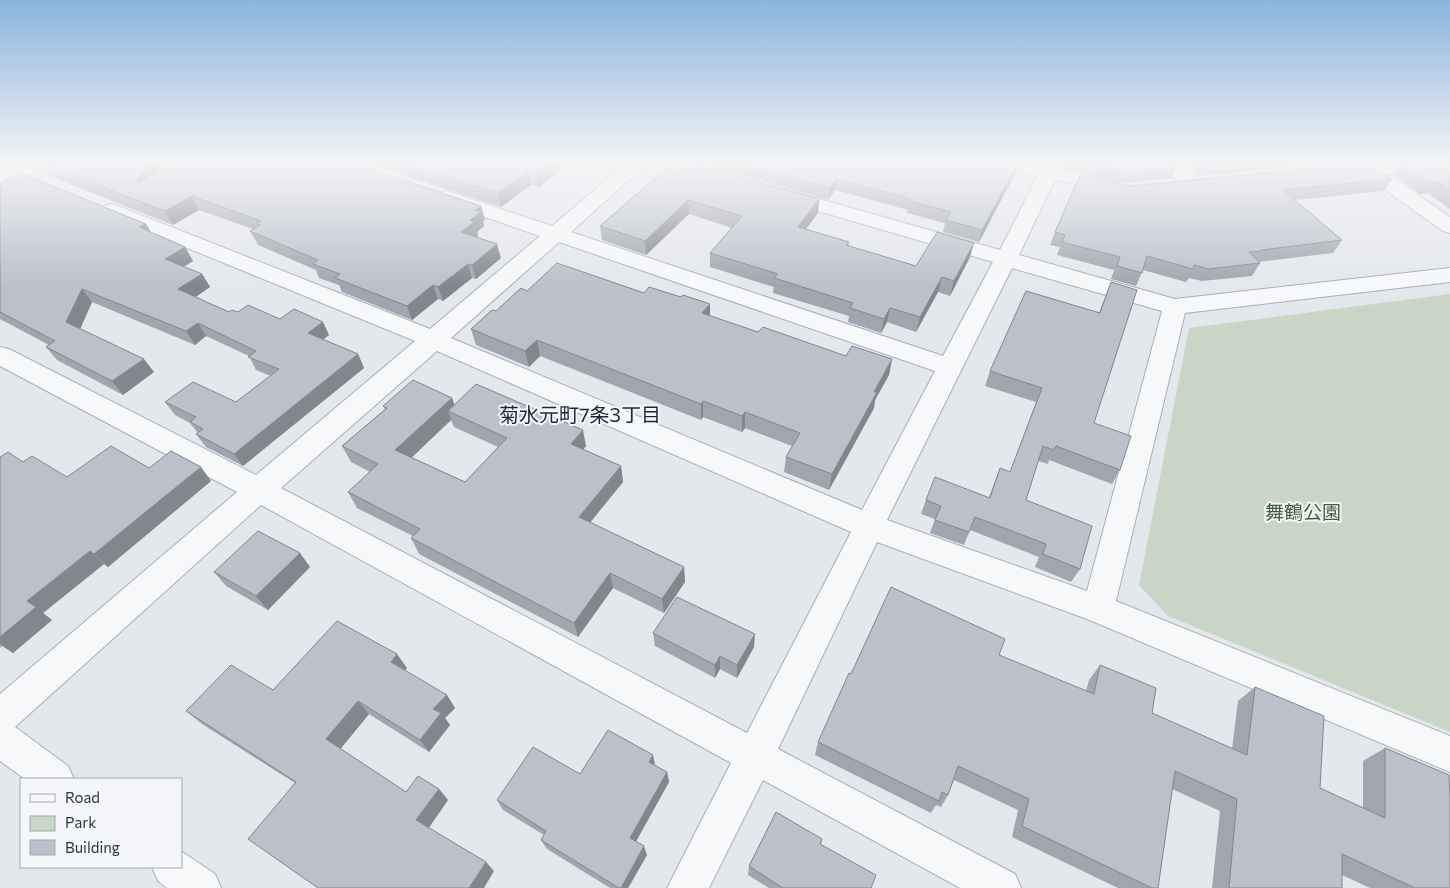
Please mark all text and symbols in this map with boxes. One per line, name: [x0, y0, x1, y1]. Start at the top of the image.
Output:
district label: 菊水元町7条3丁目: [499, 402, 661, 426]
park label: 舞鶴公園: [1265, 500, 1341, 523]
legend: [20, 778, 182, 868]
text: Road: [65, 788, 100, 806]
text: Park: [65, 813, 96, 831]
text: Building: [65, 838, 120, 856]

